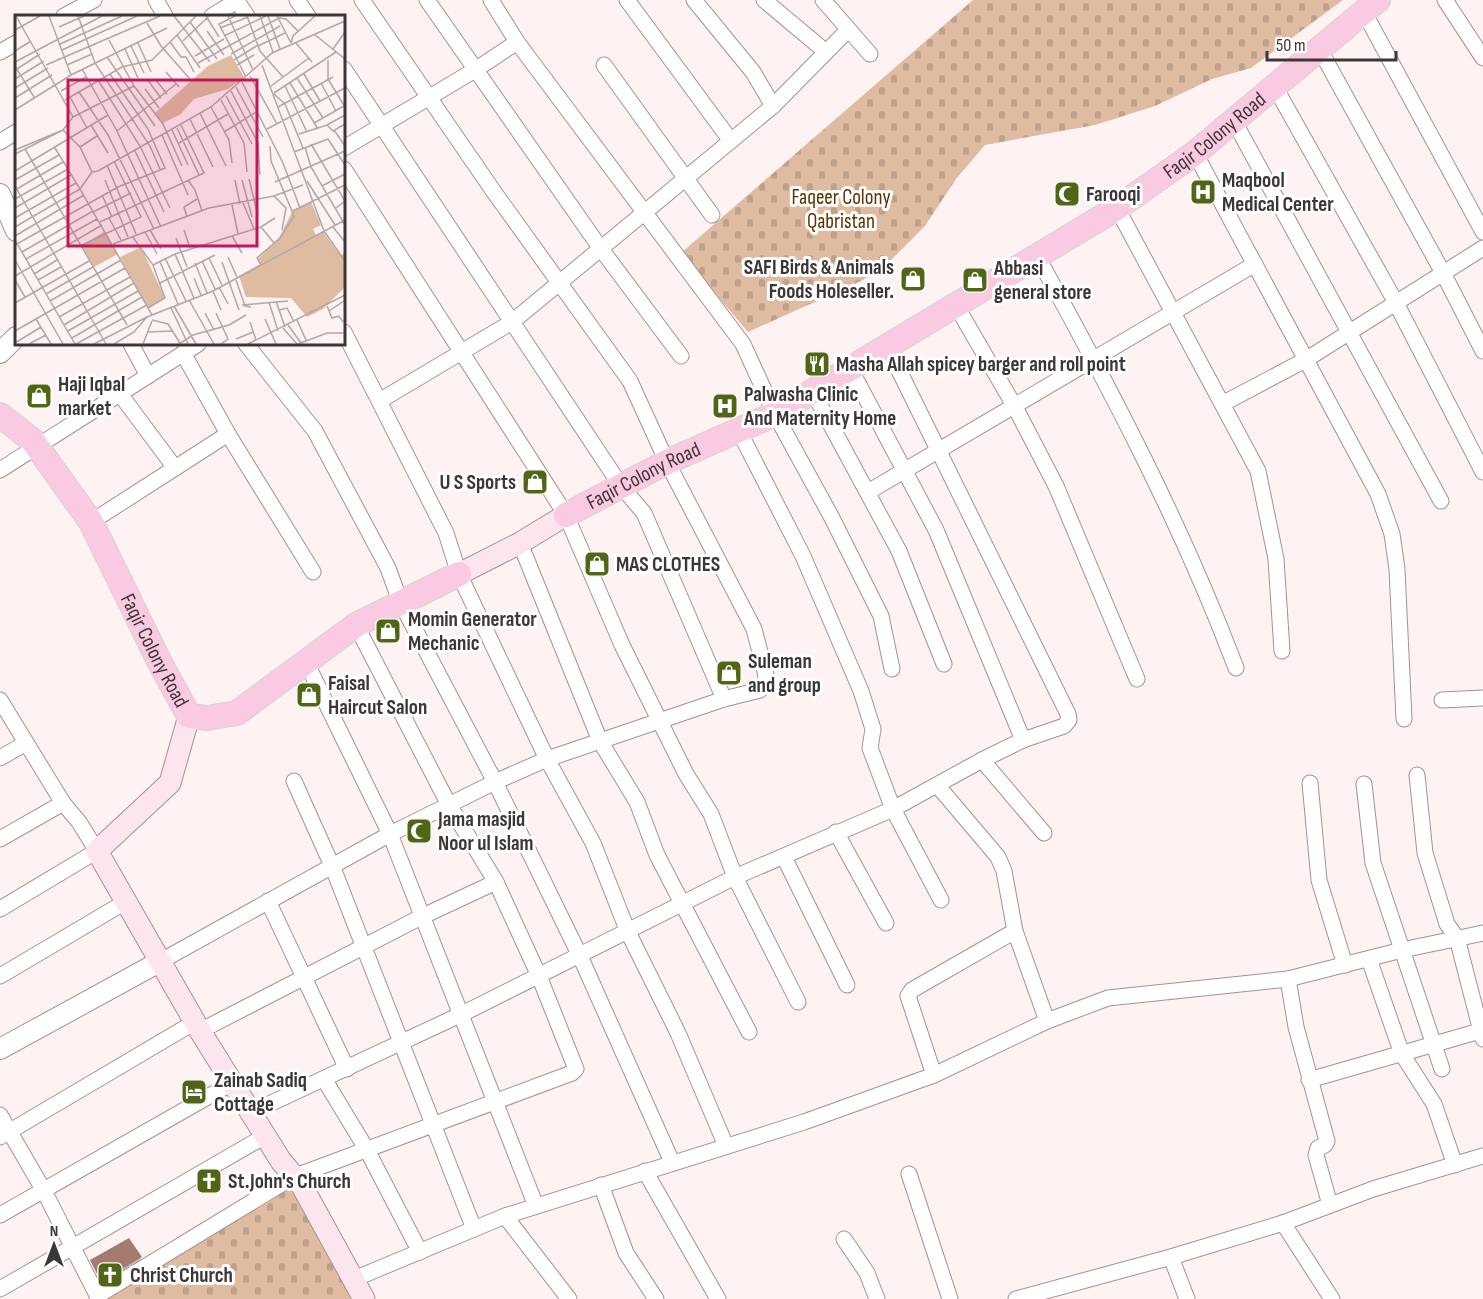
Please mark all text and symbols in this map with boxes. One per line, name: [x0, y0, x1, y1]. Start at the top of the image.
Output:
inset map: [15, 15, 345, 345]
scale bar: [1267, 24, 1396, 62]
text: 50 m: [1276, 35, 1306, 56]
street label: Faqir Colony Road: [1158, 87, 1271, 184]
place label: Maqbool Medical Center: [1222, 168, 1334, 217]
hospital icon: Maqbool Medical Center: [1188, 177, 1218, 207]
mosque icon: Farooqi: [1052, 179, 1082, 209]
place label: Farooqi: [1086, 182, 1141, 207]
park label: Faqeer Colony Qabristan: [791, 185, 891, 234]
place label: SAFI Birds & Animals Foods Holeseller.: [744, 255, 894, 304]
place label: Abbasi general store: [993, 256, 1092, 305]
shop icon: SAFI Birds & Animals Foods Holeseller.: [898, 264, 928, 294]
shop icon: Abbasi general store: [960, 265, 990, 295]
restaurant icon: Masha Allah spicey barger and roll point: [802, 349, 832, 379]
place label: Masha Allah spicey barger and roll point: [836, 352, 1126, 377]
place label: Haji Iqbal market: [58, 372, 125, 421]
shop icon: Haji Iqbal market: [24, 381, 54, 411]
place label: Palwasha Clinic And Maternity Home: [743, 382, 896, 431]
hospital icon: Palwasha Clinic And Maternity Home: [710, 391, 740, 421]
street label: Faqir Colony Road: [582, 436, 704, 515]
shop icon: U S Sports: [520, 467, 550, 497]
place label: U S Sports: [439, 470, 516, 495]
shop icon: MAS CLOTHES: [582, 549, 612, 579]
place label: MAS CLOTHES: [616, 552, 720, 577]
street label: Faqir Colony Road: [115, 589, 194, 712]
place label: Momin Generator Mechanic: [408, 607, 537, 656]
shop icon: Momin Generator Mechanic: [373, 616, 403, 646]
place label: Suleman and group: [748, 649, 821, 698]
shop icon: Suleman and group: [714, 658, 744, 688]
place label: Faisal Haircut Salon: [328, 671, 427, 720]
shop icon: Faisal Haircut Salon: [294, 680, 324, 710]
place label: Jama masjid Noor ul Islam: [437, 807, 534, 856]
mosque icon: Jama masjid Noor ul Islam: [404, 816, 434, 846]
place label: Zainab Sadiq Cottage: [214, 1068, 307, 1117]
hotel icon: Zainab Sadiq Cottage: [179, 1077, 209, 1107]
church icon: St.John's Church: [194, 1166, 224, 1196]
place label: St.John's Church: [228, 1169, 351, 1194]
north arrow: [24, 1215, 84, 1275]
text: N: [50, 1222, 58, 1241]
church icon: Christ Church: [95, 1260, 125, 1290]
place label: Christ Church: [130, 1263, 233, 1288]

